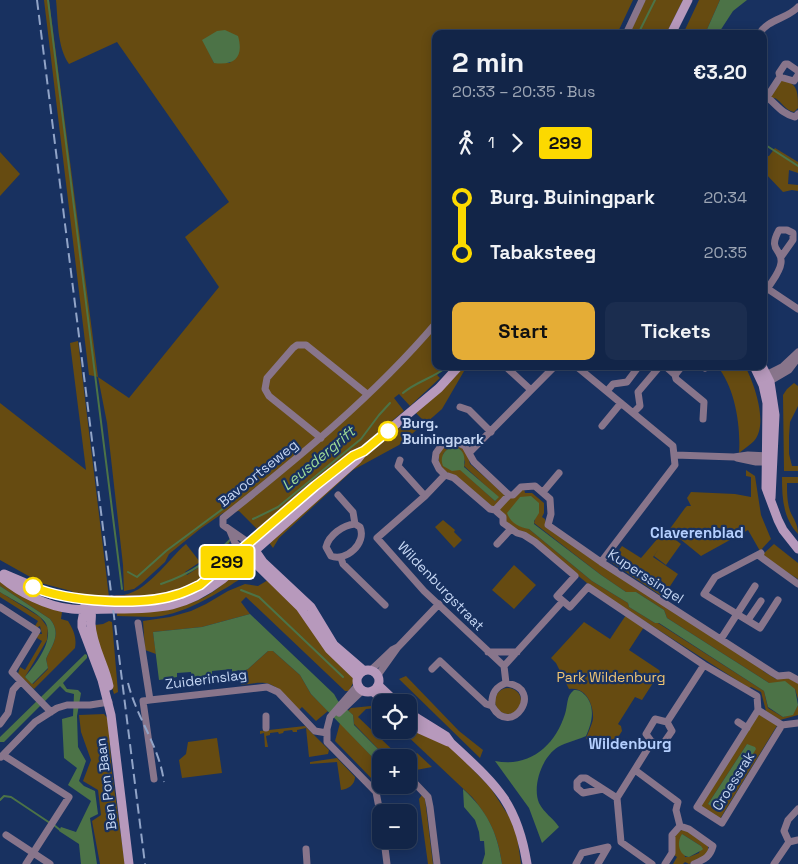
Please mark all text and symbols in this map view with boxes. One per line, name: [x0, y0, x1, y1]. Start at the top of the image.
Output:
text: 2 min: [452, 44, 524, 80]
text: €3.20: [693, 60, 747, 85]
text: 20:33 – 20:35 · Bus: [452, 81, 596, 102]
icon: walk: [452, 129, 480, 157]
icon: forward: [503, 129, 531, 157]
text: 299: [549, 131, 582, 154]
text: 1: [488, 132, 495, 153]
text: Burg. Buiningpark: [490, 185, 655, 210]
text: 20:34: [703, 187, 747, 208]
text: Tabaksteeg: [490, 240, 596, 265]
text: 20:35: [704, 242, 747, 263]
button: Start: [452, 302, 595, 360]
button: Tickets: [605, 302, 747, 360]
place label: Burg. Buiningpark: [402, 414, 484, 448]
water label: Leusdergrift: [277, 420, 360, 494]
marker: Burg. Buiningpark: [378, 421, 398, 441]
street label: Bavoortseweg: [215, 435, 301, 511]
district label: Claverenblad: [650, 523, 744, 542]
street label: Wildenburgstraat: [394, 538, 488, 634]
street label: Kuperssingel: [605, 545, 687, 607]
line badge: 299: [198, 546, 256, 578]
text: 299: [211, 550, 243, 573]
unlabelled marker: [23, 577, 43, 597]
street label: Zuiderinslag: [164, 665, 248, 693]
park label: Park Wildenburg: [556, 668, 666, 686]
map controls: [372, 694, 417, 849]
button: locate: [372, 694, 417, 739]
district label: Wildenburg: [589, 734, 671, 753]
street label: Ben Pon Baan: [91, 737, 121, 831]
street label: Croessrak: [708, 748, 758, 814]
button: +: [372, 749, 417, 794]
button: −: [372, 804, 417, 849]

